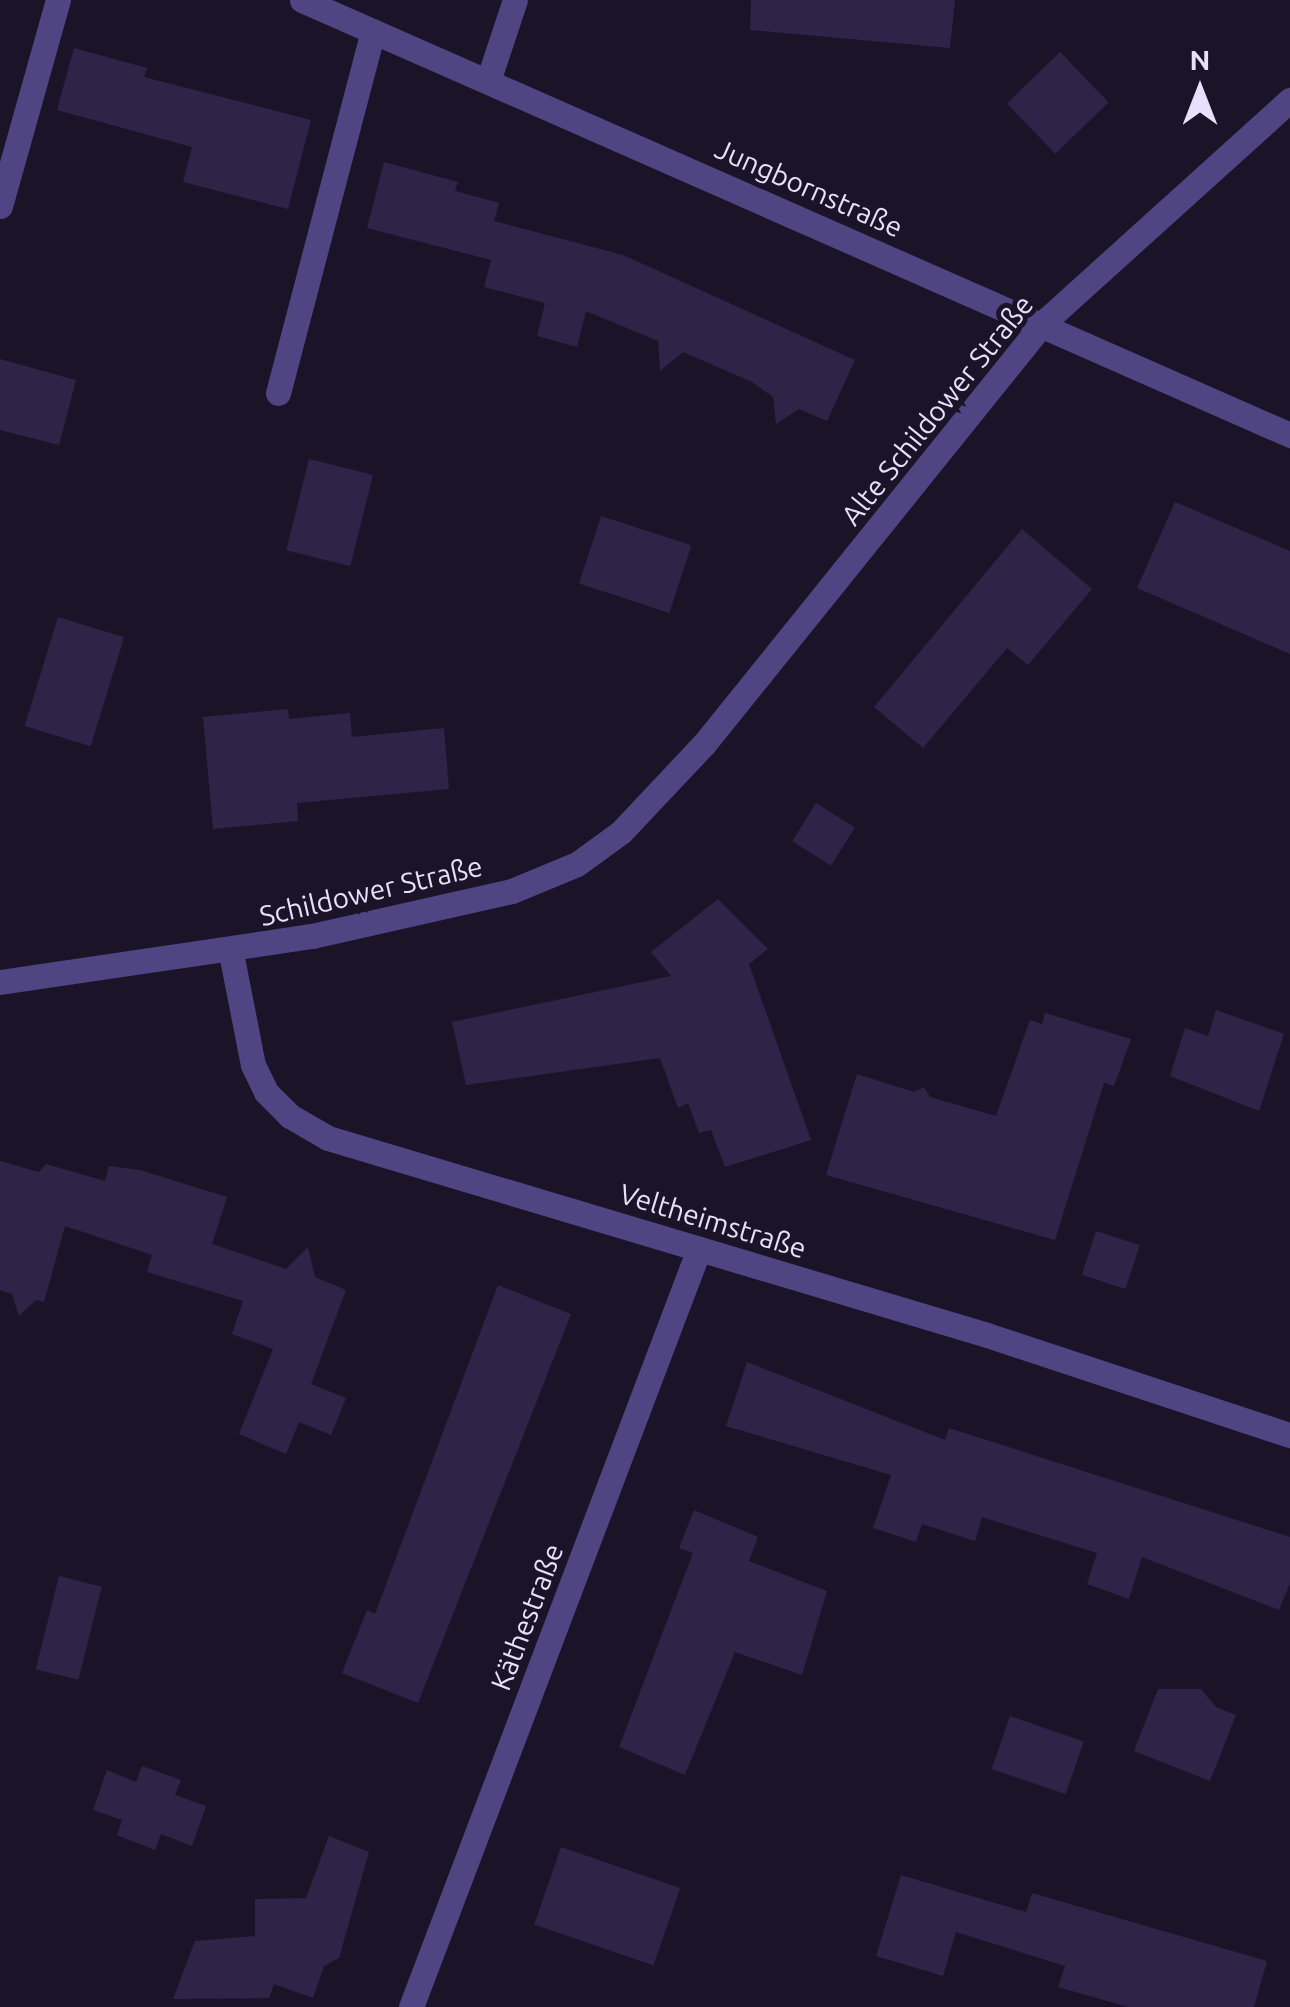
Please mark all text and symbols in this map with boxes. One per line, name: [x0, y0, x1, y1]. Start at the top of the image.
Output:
north arrow: [1150, 40, 1250, 140]
text: N: [1190, 44, 1210, 75]
street label: Jungbornstraße: [710, 132, 908, 244]
street label: Alte Schildower Straße: [834, 288, 1040, 532]
street label: Schildower Straße: [256, 849, 486, 933]
street label: Veltheimstraße: [616, 1177, 810, 1265]
street label: Käthestraße: [484, 1539, 570, 1695]

